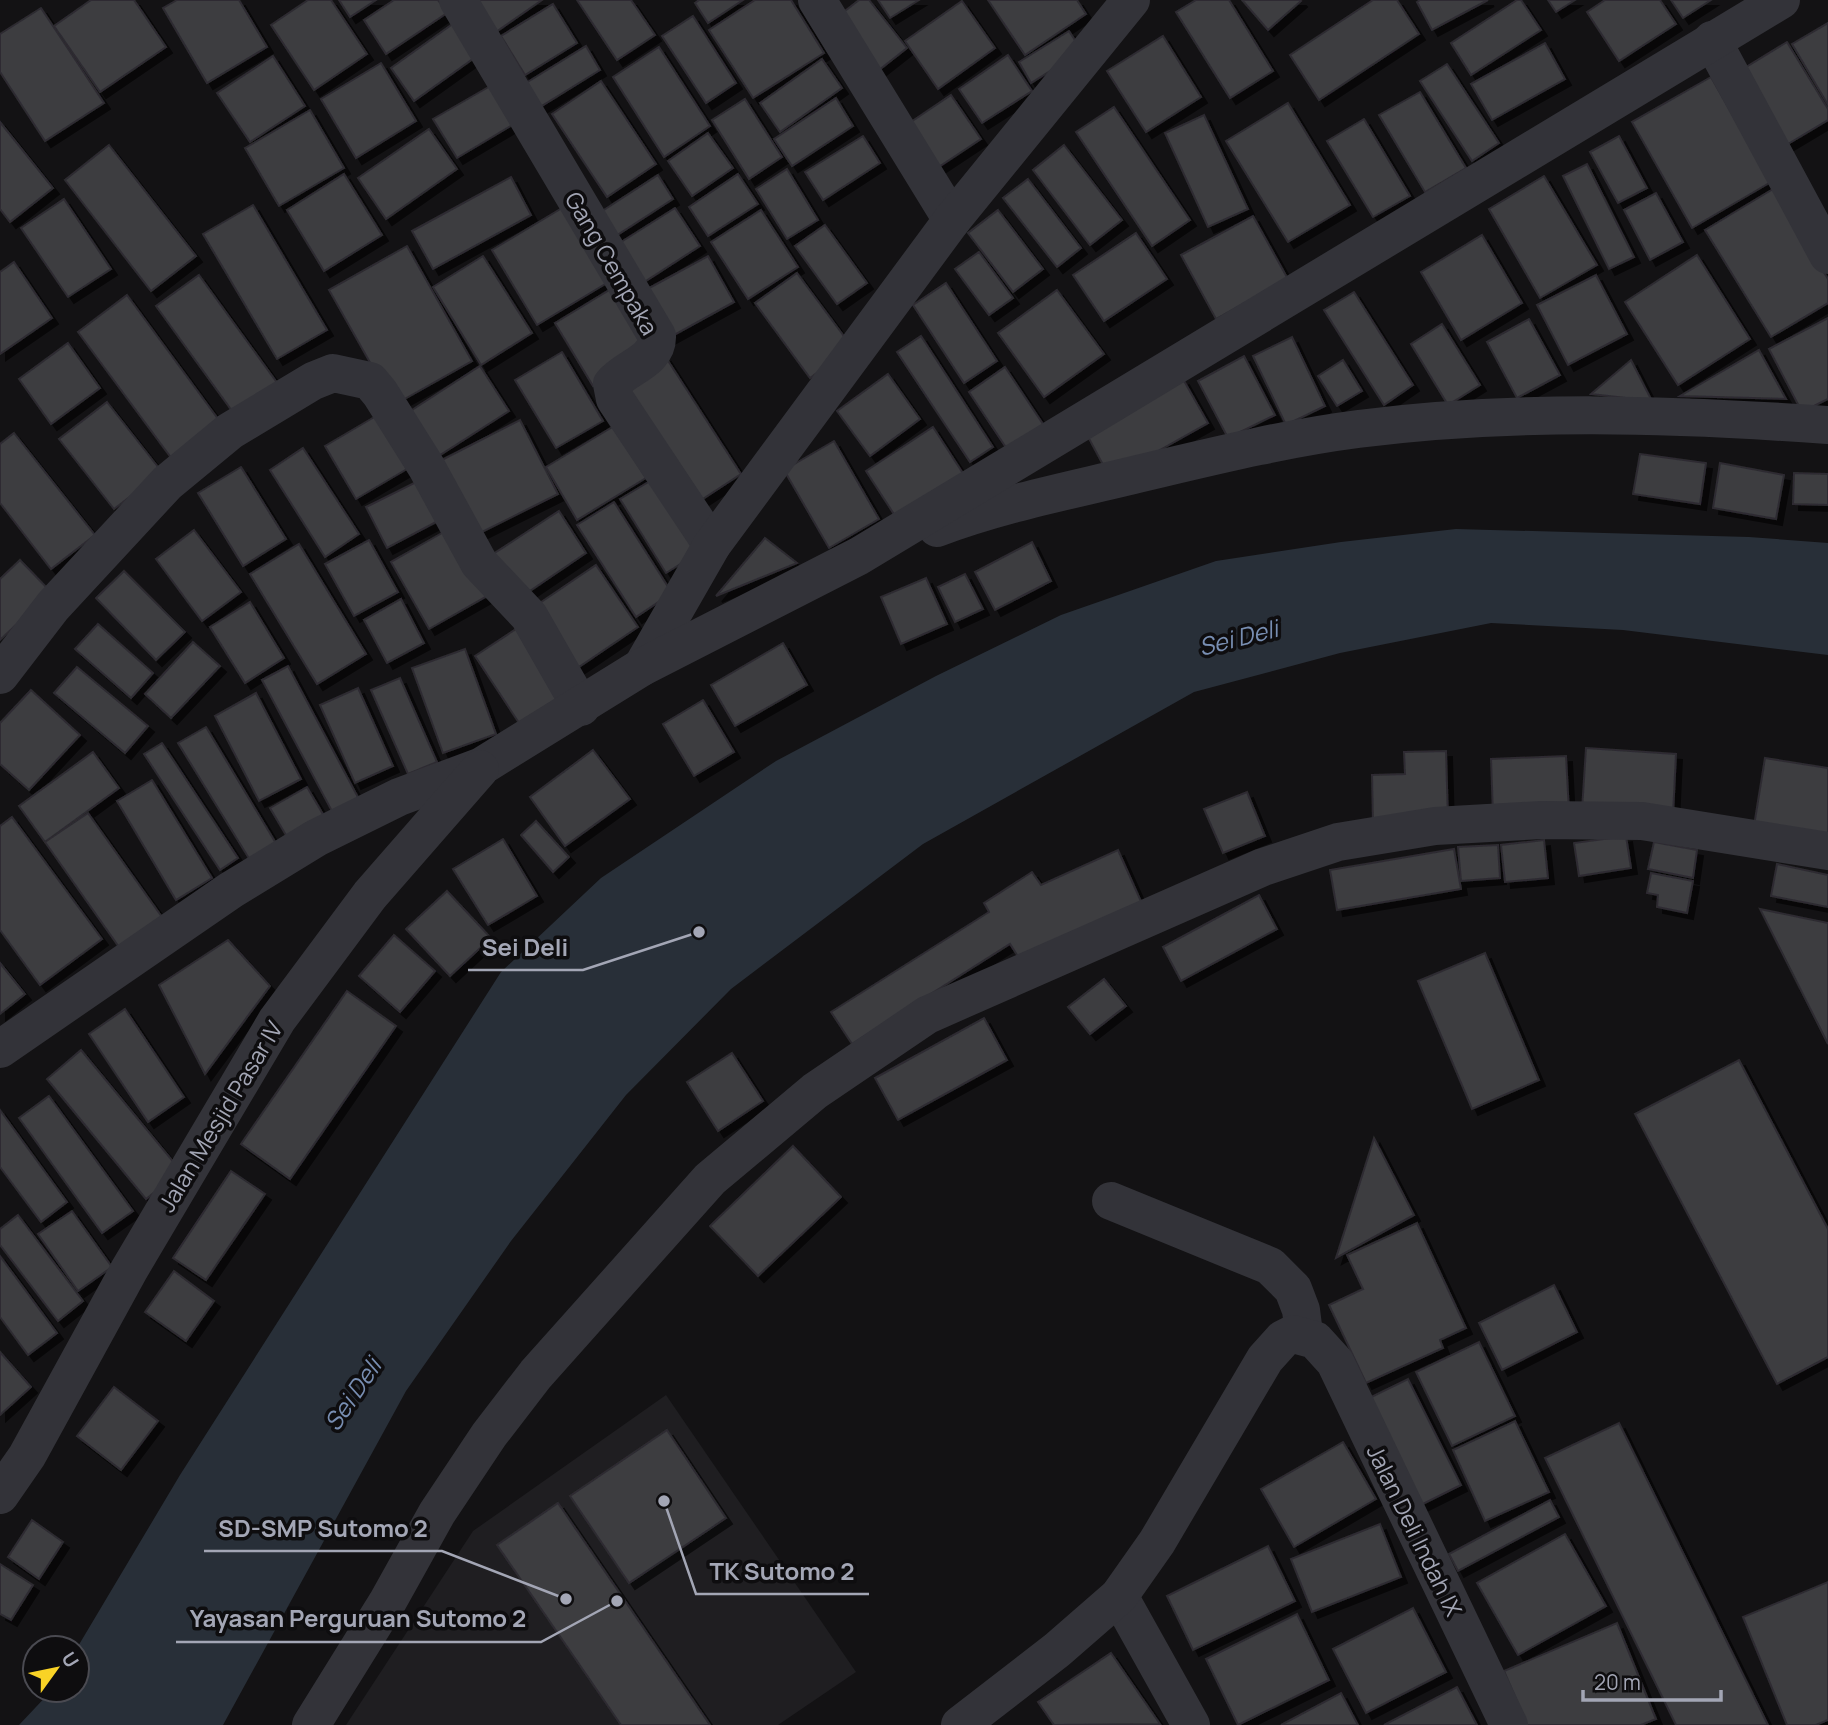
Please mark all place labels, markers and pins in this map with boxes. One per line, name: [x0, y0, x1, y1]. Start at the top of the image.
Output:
callout: Sei Deli: [468, 925, 583, 970]
callout: SD-SMP Sutomo 2: [204, 1506, 442, 1551]
callout: TK Sutomo 2: [696, 1549, 869, 1594]
callout: Yayasan Perguruan Sutomo 2: [176, 1597, 541, 1642]

